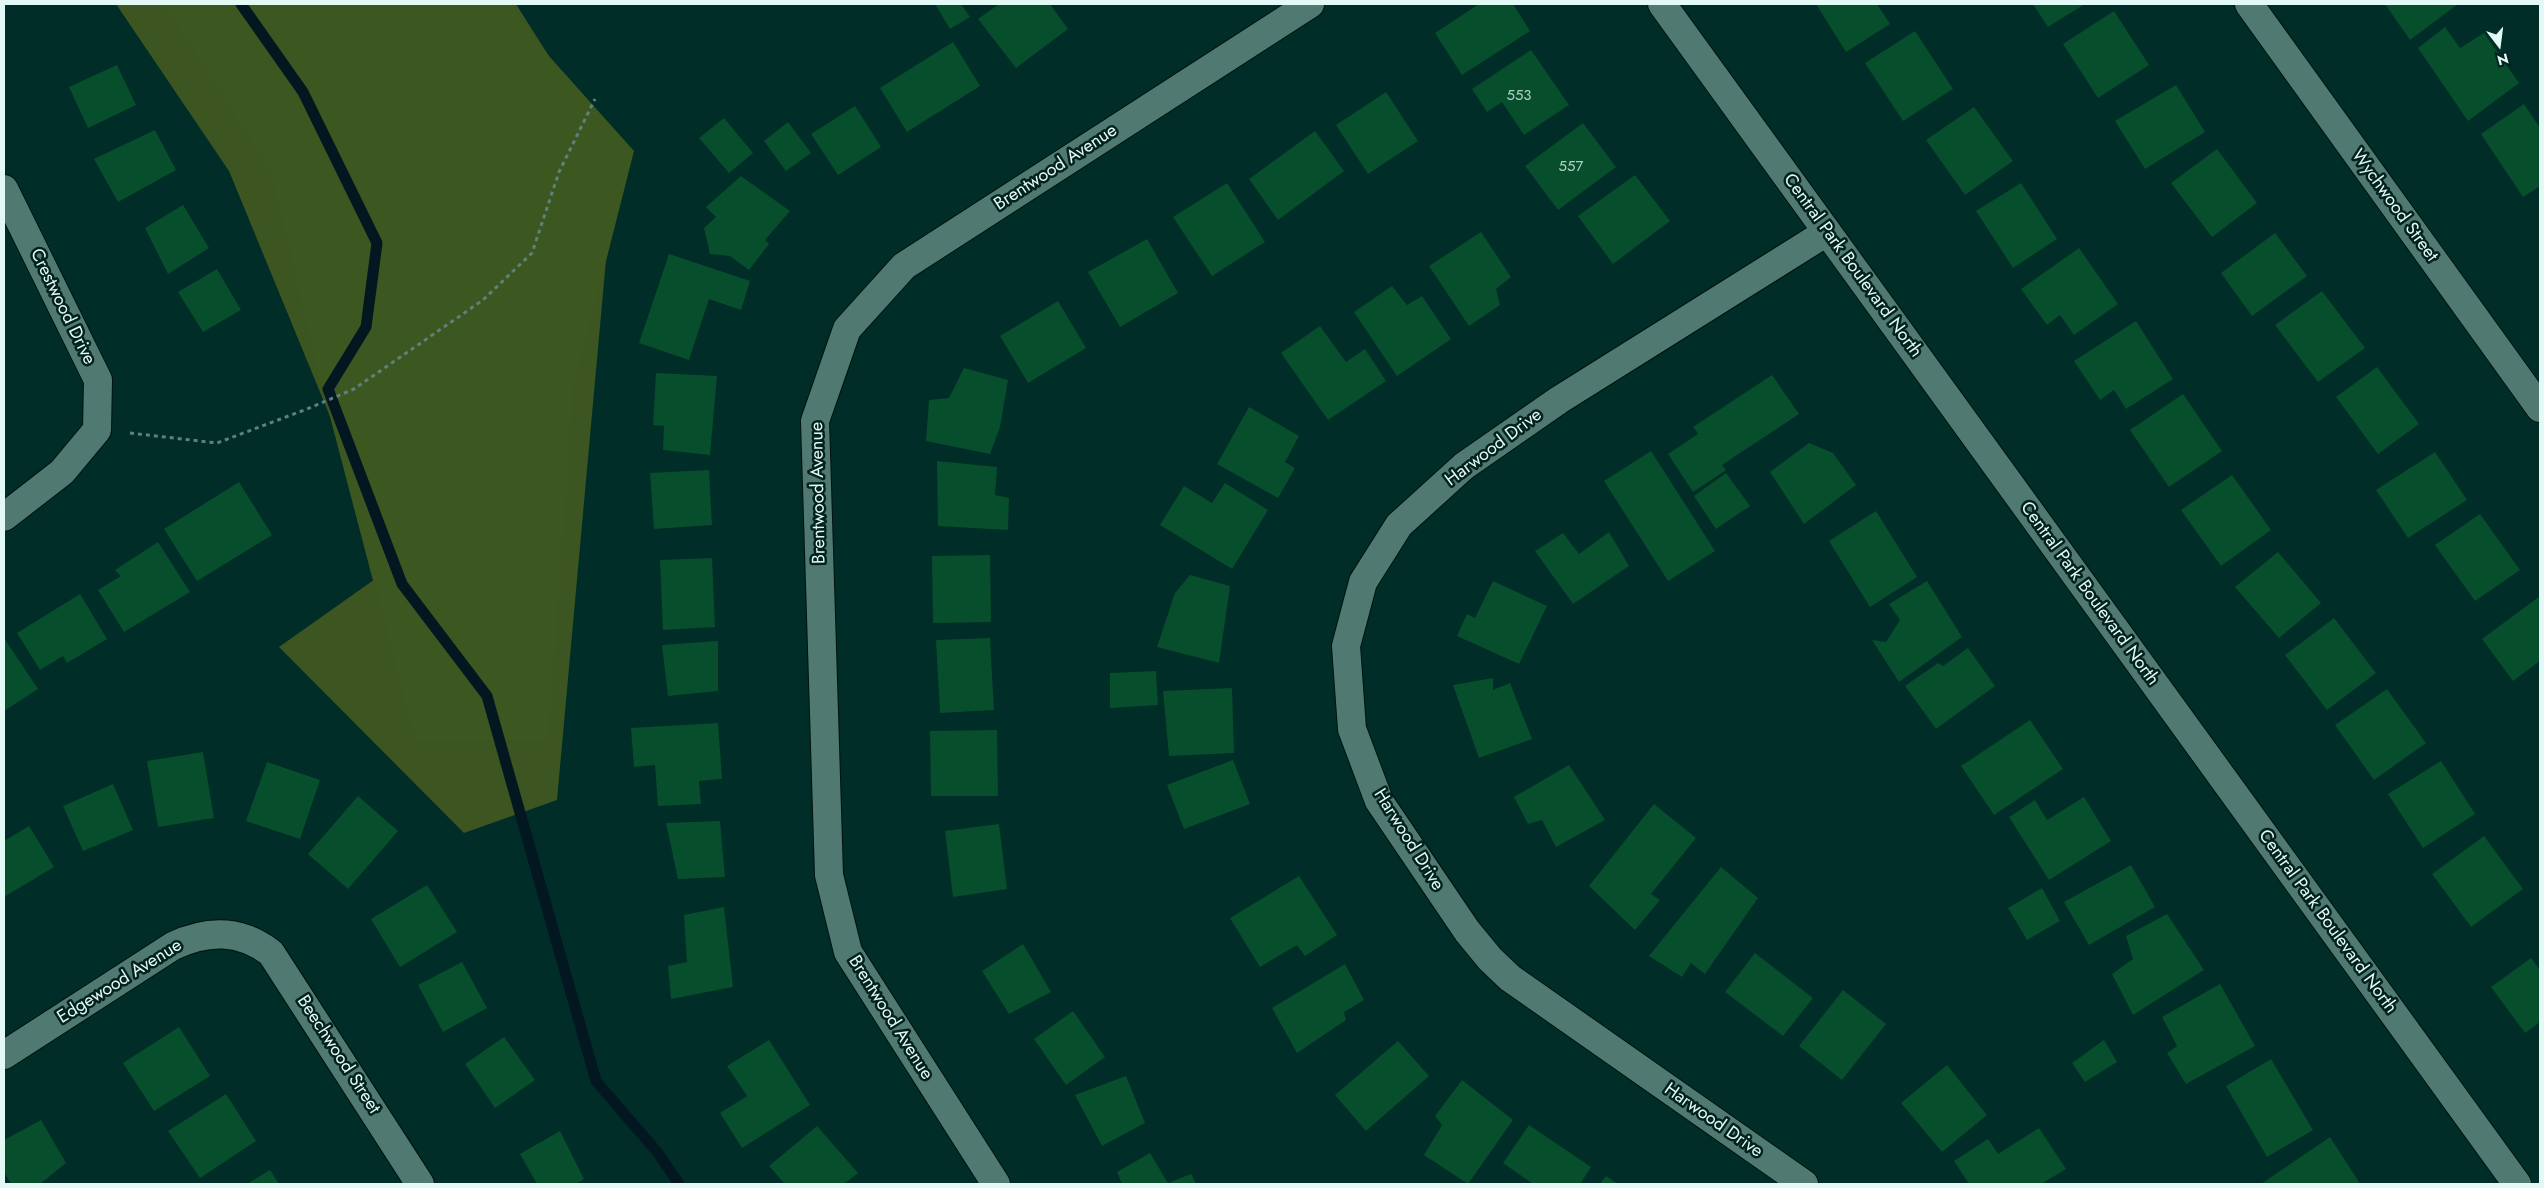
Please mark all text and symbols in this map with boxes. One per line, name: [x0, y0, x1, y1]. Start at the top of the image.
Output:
north arrow: [2474, 20, 2524, 70]
text: N: [2495, 48, 2511, 71]
house number: 553: [1506, 87, 1532, 105]
street label: Brentwood Avenue: [990, 120, 1122, 216]
street label: Wychwood Street: [2346, 146, 2442, 266]
house number: 557: [1559, 158, 1583, 176]
street label: Central Park Boulevard North: [1778, 170, 1926, 362]
street label: Crestwood Drive: [25, 245, 99, 369]
street label: Harwood Drive: [1441, 405, 1547, 491]
street label: Brentwood Avenue: [807, 422, 831, 564]
street label: Central Park Boulevard North: [2015, 498, 2163, 690]
street label: Harwood Drive: [1368, 785, 1448, 895]
street label: Central Park Boulevard North: [2253, 826, 2401, 1018]
street label: Edgewood Avenue: [54, 935, 186, 1029]
street label: Brentwood Avenue: [843, 952, 937, 1084]
street label: Beechwood Street: [292, 992, 384, 1118]
street label: Harwood Drive: [1659, 1079, 1767, 1163]

